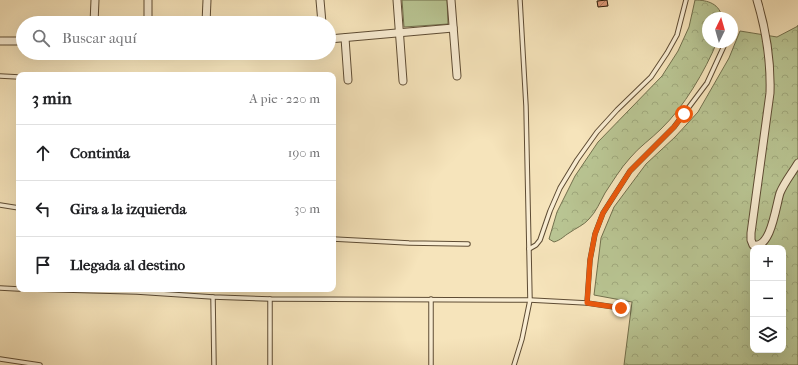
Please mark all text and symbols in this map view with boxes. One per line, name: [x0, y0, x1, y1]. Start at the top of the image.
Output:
north arrow: [702, 12, 738, 48]
search box: [16, 16, 336, 60]
icon: search: [30, 27, 52, 49]
text: Buscar aquí: [62, 29, 137, 47]
text: 3 min: [32, 88, 72, 108]
text: A pie · 220 m: [249, 91, 320, 106]
route start: [675, 105, 693, 123]
icon: ahead: [32, 142, 54, 164]
text: Continúa: [70, 144, 130, 162]
text: 190 m: [288, 145, 320, 160]
icon: left: [32, 198, 54, 220]
text: Gira a la izquierda: [70, 200, 186, 218]
text: 30 m: [294, 201, 320, 216]
map controls: [750, 245, 786, 353]
button: +: [750, 245, 786, 281]
icon: arrive: [32, 254, 54, 276]
text: Llegada al destino: [70, 256, 185, 274]
button: −: [750, 281, 786, 317]
route end: [612, 299, 630, 317]
button: layers: [750, 317, 786, 353]

